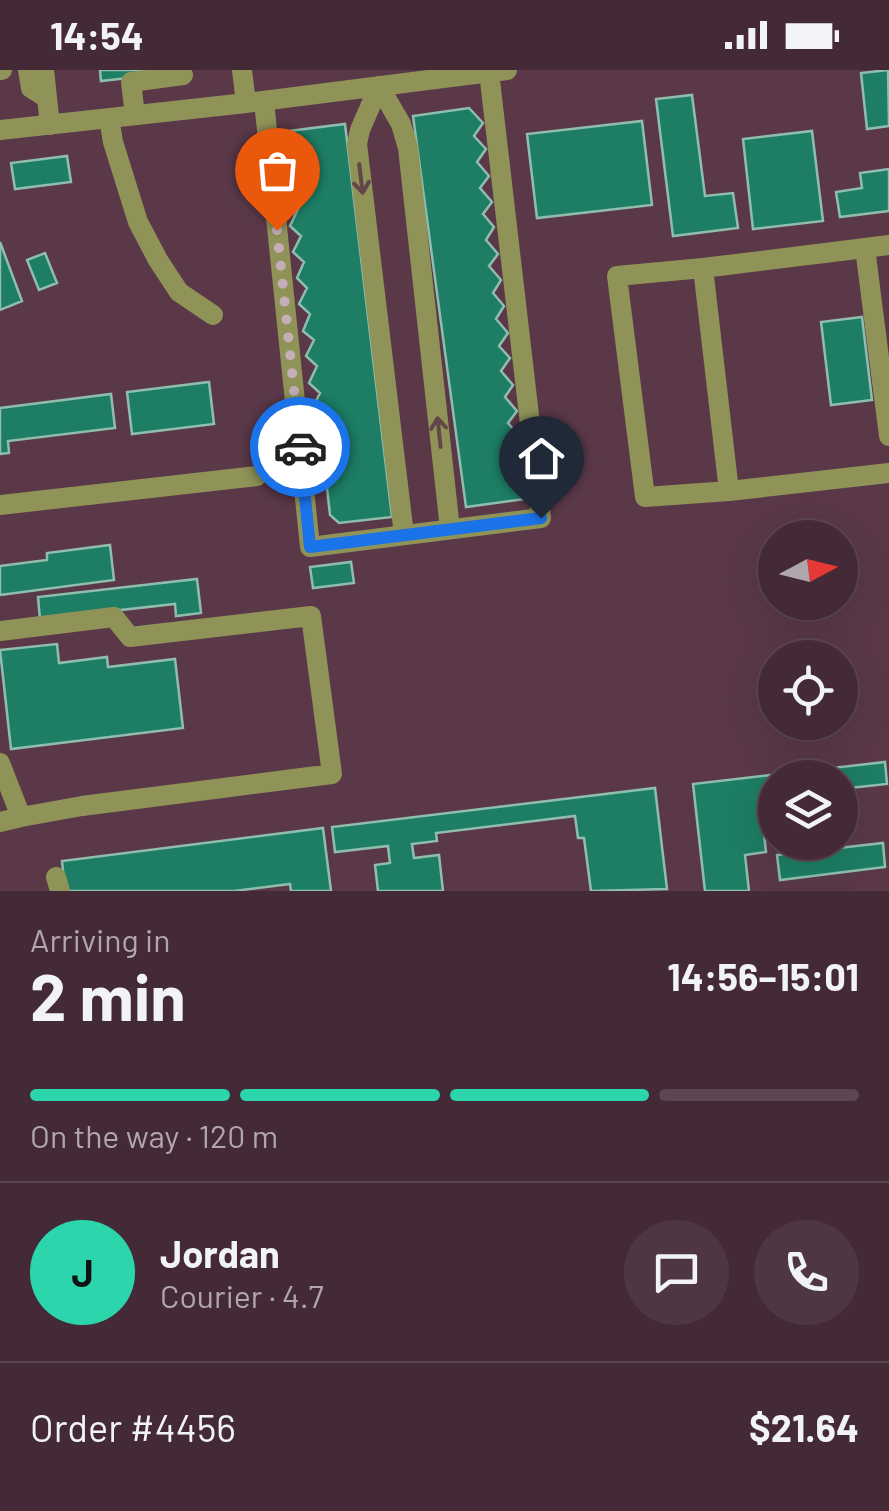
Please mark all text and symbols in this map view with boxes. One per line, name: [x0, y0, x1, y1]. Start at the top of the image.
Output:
text: 14:54: [50, 12, 144, 58]
pin: [235, 128, 320, 231]
icon: bag: [250, 143, 305, 198]
one-way arrow: [352, 163, 371, 195]
courier: [250, 397, 350, 497]
pin: [499, 416, 584, 519]
one-way arrow: [429, 417, 448, 449]
icon: car: [273, 420, 328, 475]
icon: home: [514, 431, 569, 486]
north arrow: [758, 520, 858, 620]
map controls: [758, 520, 858, 860]
button: locate: [758, 640, 858, 740]
button: layers: [758, 760, 858, 860]
text: Arriving in: [30, 920, 170, 958]
text: 14:56–15:01: [667, 953, 859, 999]
text: 2 min: [30, 956, 186, 1034]
text: On the way · 120 m: [30, 1116, 278, 1154]
button: chat: [624, 1220, 729, 1325]
button: phone: [754, 1220, 859, 1325]
text: Jordan: [160, 1230, 280, 1276]
text: J: [71, 1249, 94, 1295]
text: Courier · 4.7: [160, 1276, 324, 1314]
text: Order #4456: [30, 1404, 236, 1450]
text: $21.64: [749, 1404, 859, 1450]

